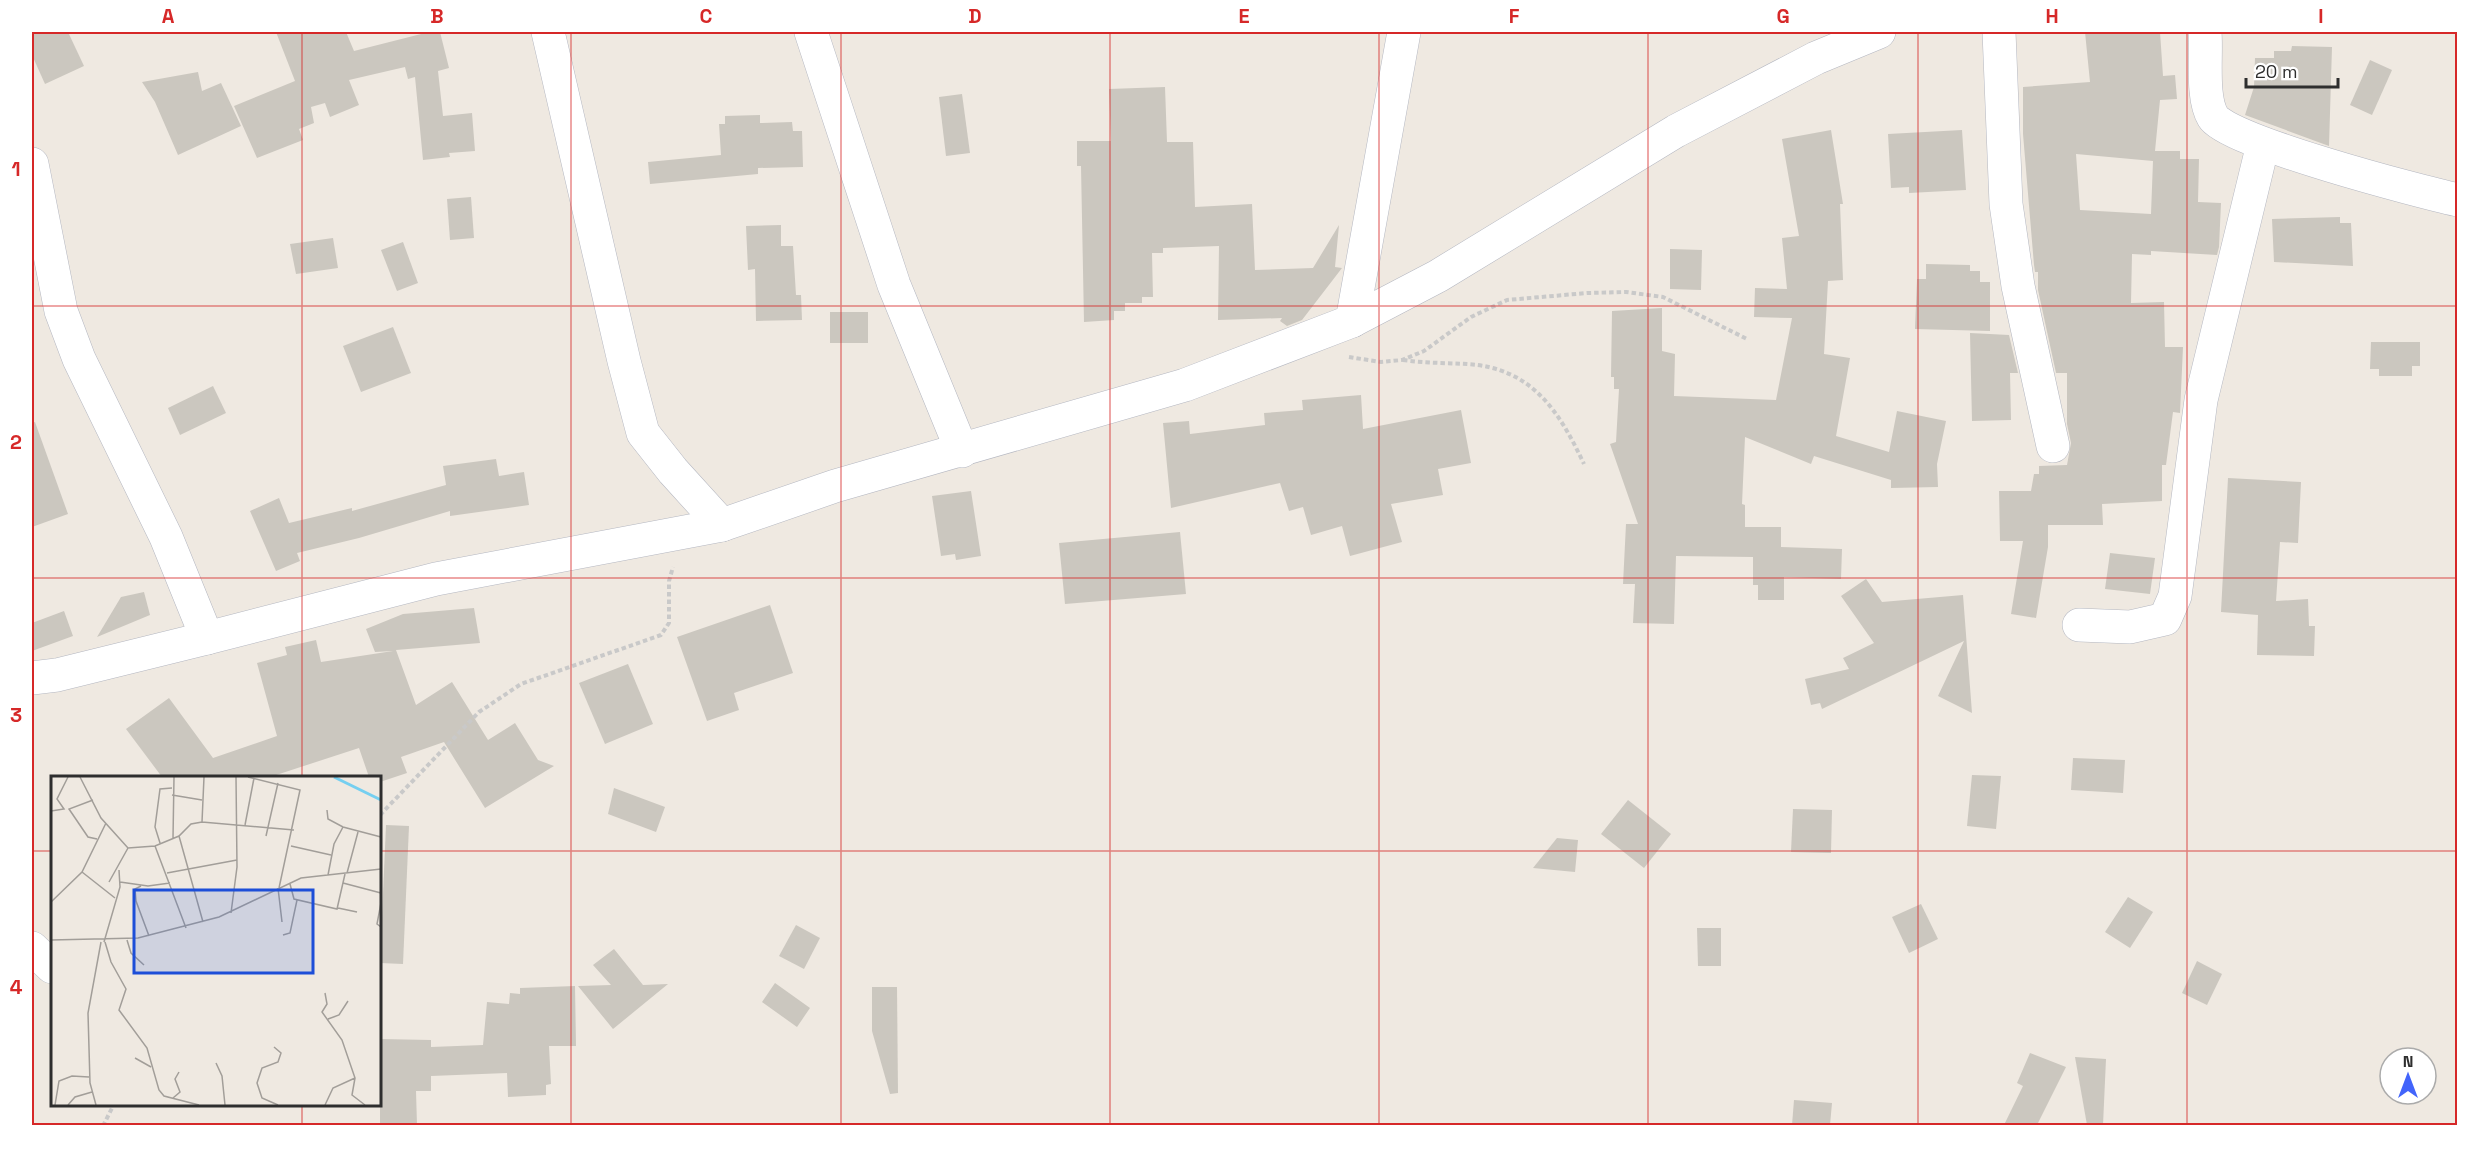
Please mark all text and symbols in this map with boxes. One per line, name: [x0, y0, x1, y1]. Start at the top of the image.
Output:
text: A: [162, 3, 175, 29]
text: B: [430, 3, 444, 29]
text: C: [700, 3, 713, 29]
text: D: [968, 3, 982, 29]
text: E: [1238, 3, 1250, 29]
text: F: [1509, 3, 1520, 29]
text: G: [1776, 3, 1790, 29]
text: H: [2045, 3, 2059, 29]
text: I: [2318, 3, 2324, 29]
scale bar: [2246, 51, 2338, 89]
text: 20 m: [2255, 60, 2298, 83]
text: 1: [11, 156, 21, 182]
text: 2: [10, 429, 22, 455]
text: 3: [10, 702, 22, 728]
inset map: [51, 776, 381, 1106]
text: 4: [10, 974, 23, 1000]
north arrow: [2378, 1046, 2438, 1106]
text: N: [2403, 1051, 2413, 1072]

